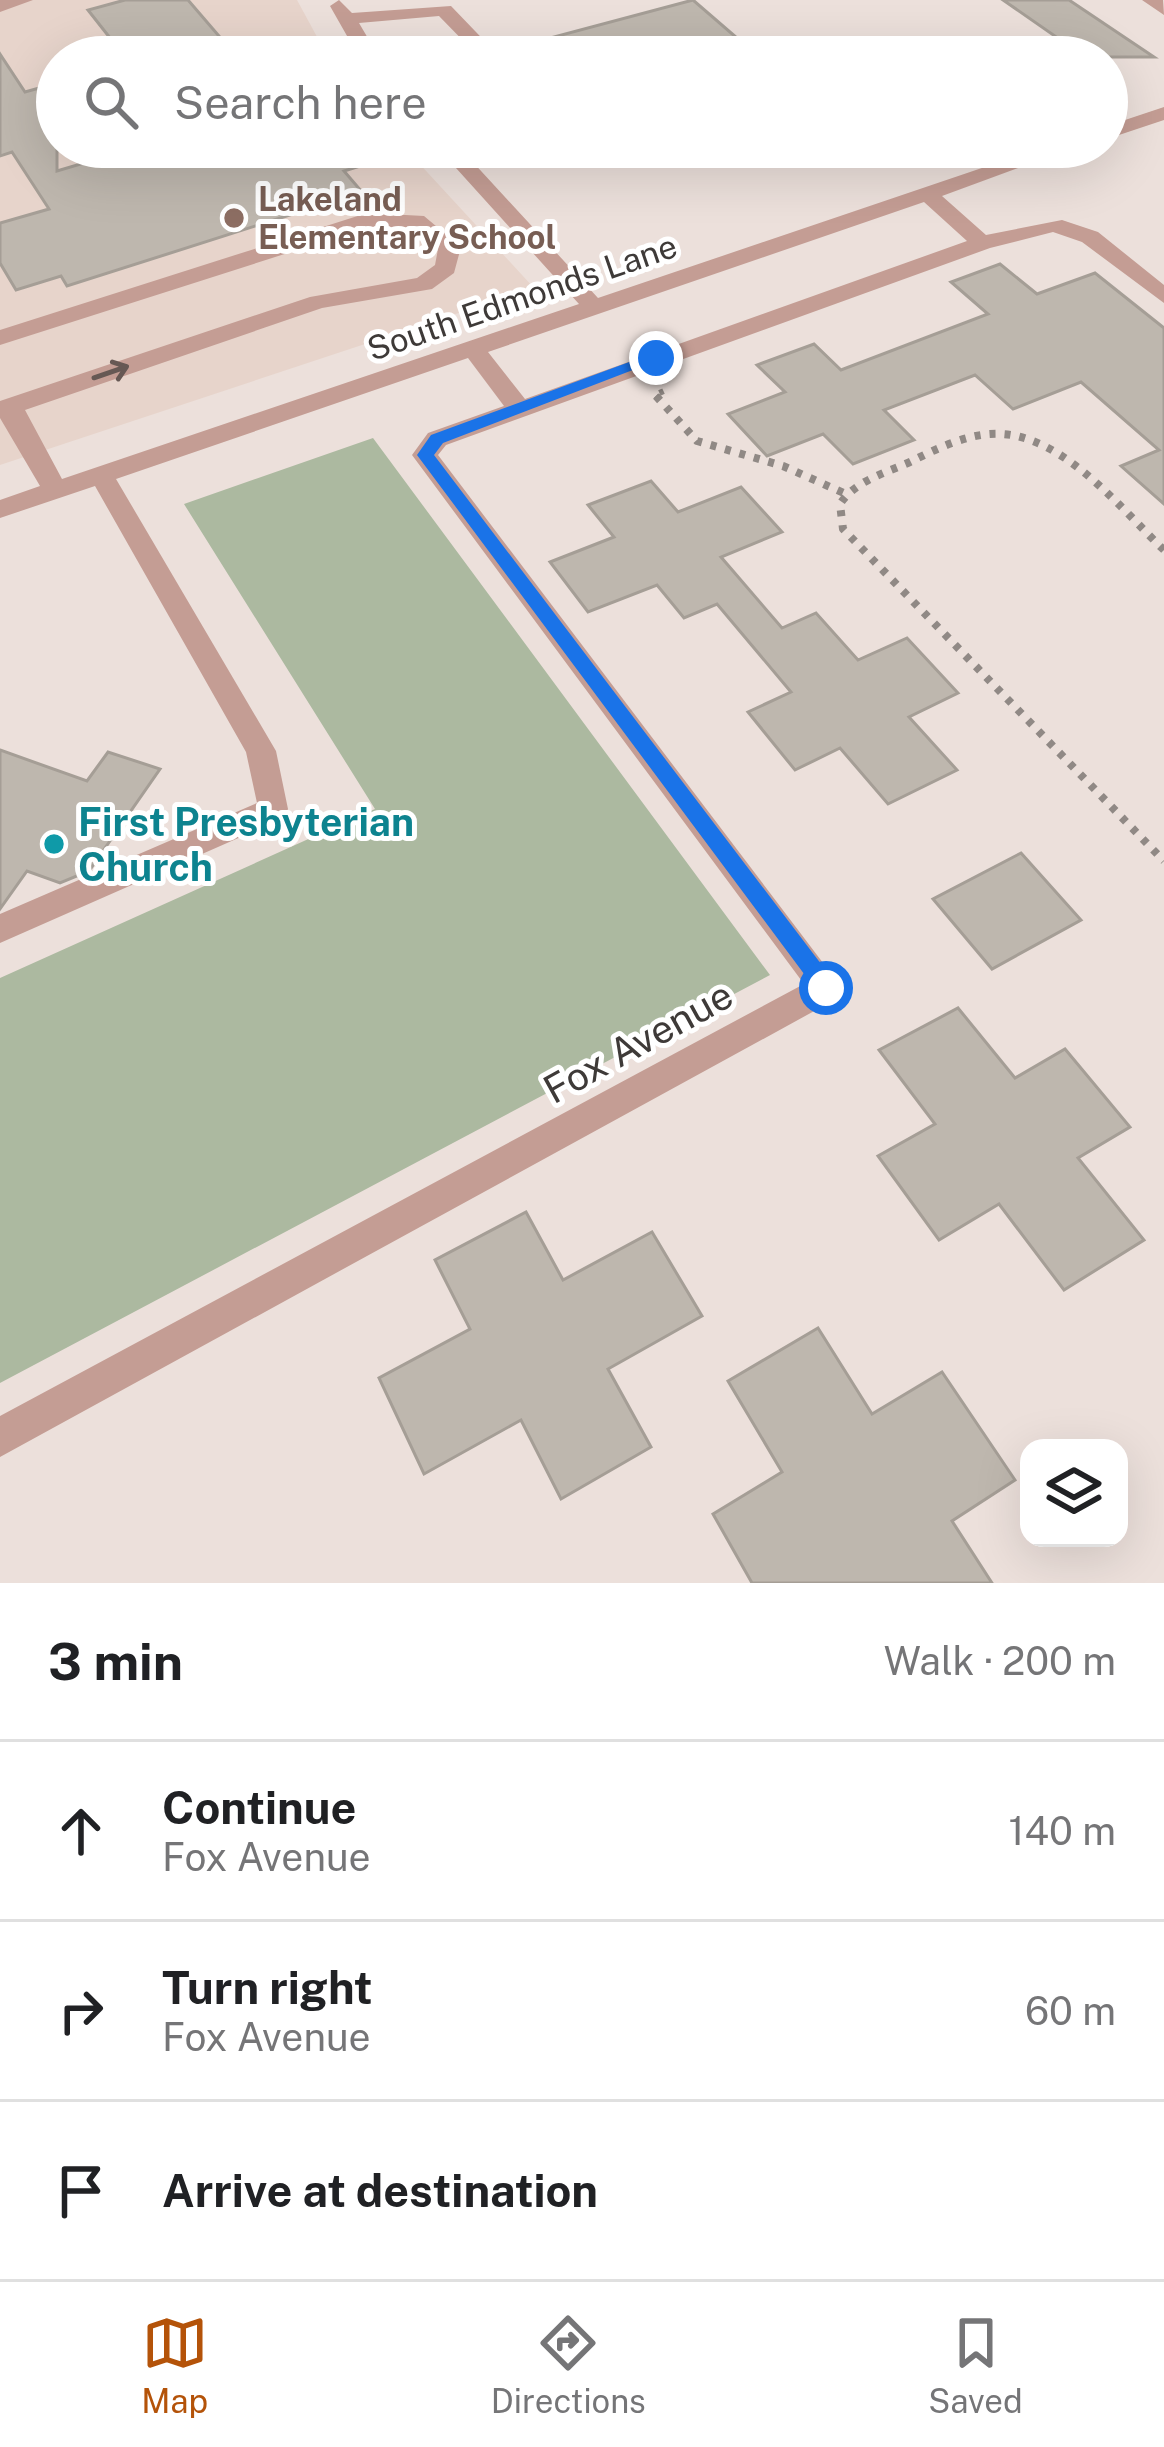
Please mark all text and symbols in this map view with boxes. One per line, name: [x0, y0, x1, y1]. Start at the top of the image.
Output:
search box: [36, 36, 1128, 168]
icon: search: [78, 69, 144, 135]
text: Search here: [174, 76, 427, 129]
place label: Lakeland Elementary School: [258, 180, 556, 256]
marker: Lakeland Elementary School: [221, 205, 247, 231]
street label: South Edmonds Lane: [362, 226, 682, 368]
route end: [629, 331, 683, 385]
one-way arrow: [92, 360, 129, 381]
place label: First Presbyterian Church: [78, 799, 414, 890]
marker: First Presbyterian Church: [41, 831, 67, 857]
route start: [799, 961, 853, 1015]
street label: Fox Avenue: [536, 971, 740, 1113]
map controls: [1020, 1439, 1128, 1547]
button: layers: [1020, 1439, 1128, 1547]
text: 3 min: [48, 1632, 183, 1691]
text: Walk · 200 m: [884, 1638, 1116, 1684]
text: Continue: [162, 1781, 356, 1834]
icon: ahead: [48, 1798, 114, 1864]
text: 140 m: [1009, 1808, 1116, 1854]
text: Fox Avenue: [162, 1834, 371, 1880]
text: Turn right: [162, 1961, 373, 2014]
icon: right: [48, 1978, 114, 2044]
text: 60 m: [1025, 1988, 1116, 2034]
text: Fox Avenue: [162, 2014, 371, 2060]
icon: arrive: [48, 2158, 114, 2224]
text: Arrive at destination: [162, 2164, 598, 2217]
tab: Map: [141, 2310, 208, 2420]
tab: Directions: [491, 2310, 646, 2420]
tab: Saved: [928, 2310, 1023, 2420]

